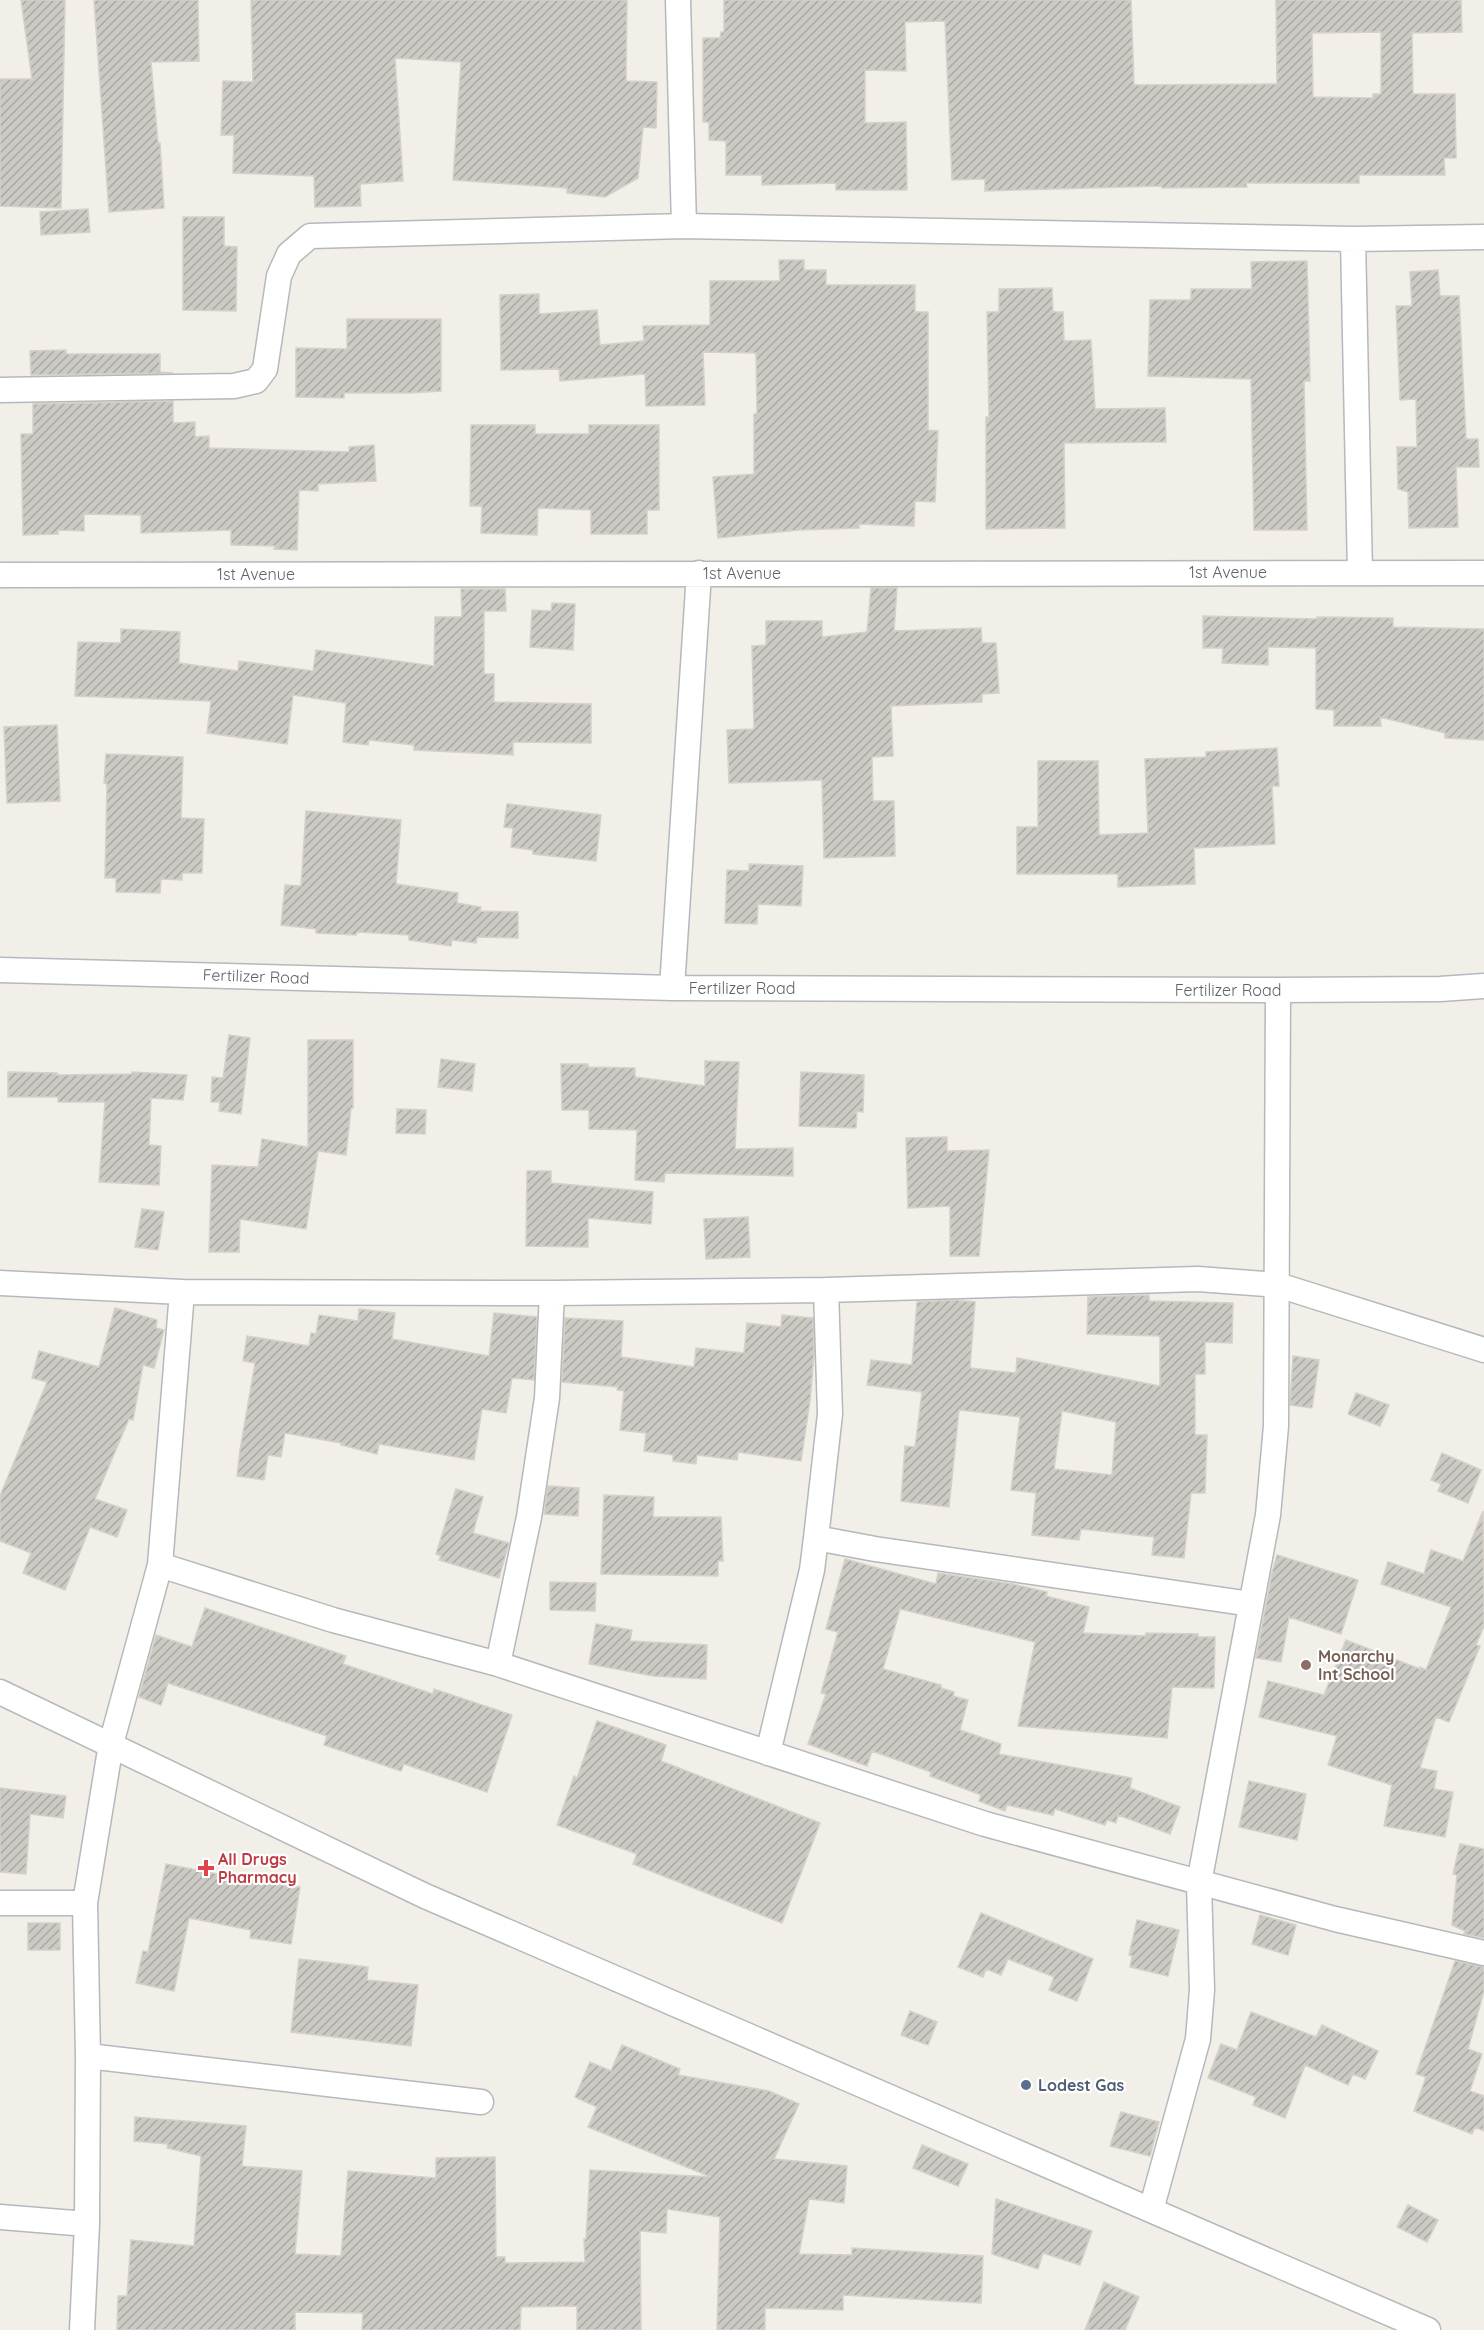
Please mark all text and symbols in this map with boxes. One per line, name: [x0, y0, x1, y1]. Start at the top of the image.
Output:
street label: 1st Avenue: [1189, 562, 1267, 582]
street label: 1st Avenue: [703, 563, 781, 583]
street label: 1st Avenue: [217, 564, 295, 584]
street label: Fertilizer Road: [202, 964, 310, 988]
street label: Fertilizer Road: [689, 978, 795, 998]
street label: Fertilizer Road: [1175, 980, 1281, 1000]
place label: Monarchy Int School: [1318, 1646, 1395, 1684]
marker: Monarchy Int School: [1299, 1658, 1313, 1672]
place label: All Drugs Pharmacy: [218, 1849, 297, 1887]
marker: All Drugs Pharmacy: [199, 1861, 213, 1875]
place label: Lodest Gas: [1038, 2075, 1125, 2095]
marker: Lodest Gas: [1019, 2078, 1033, 2092]

